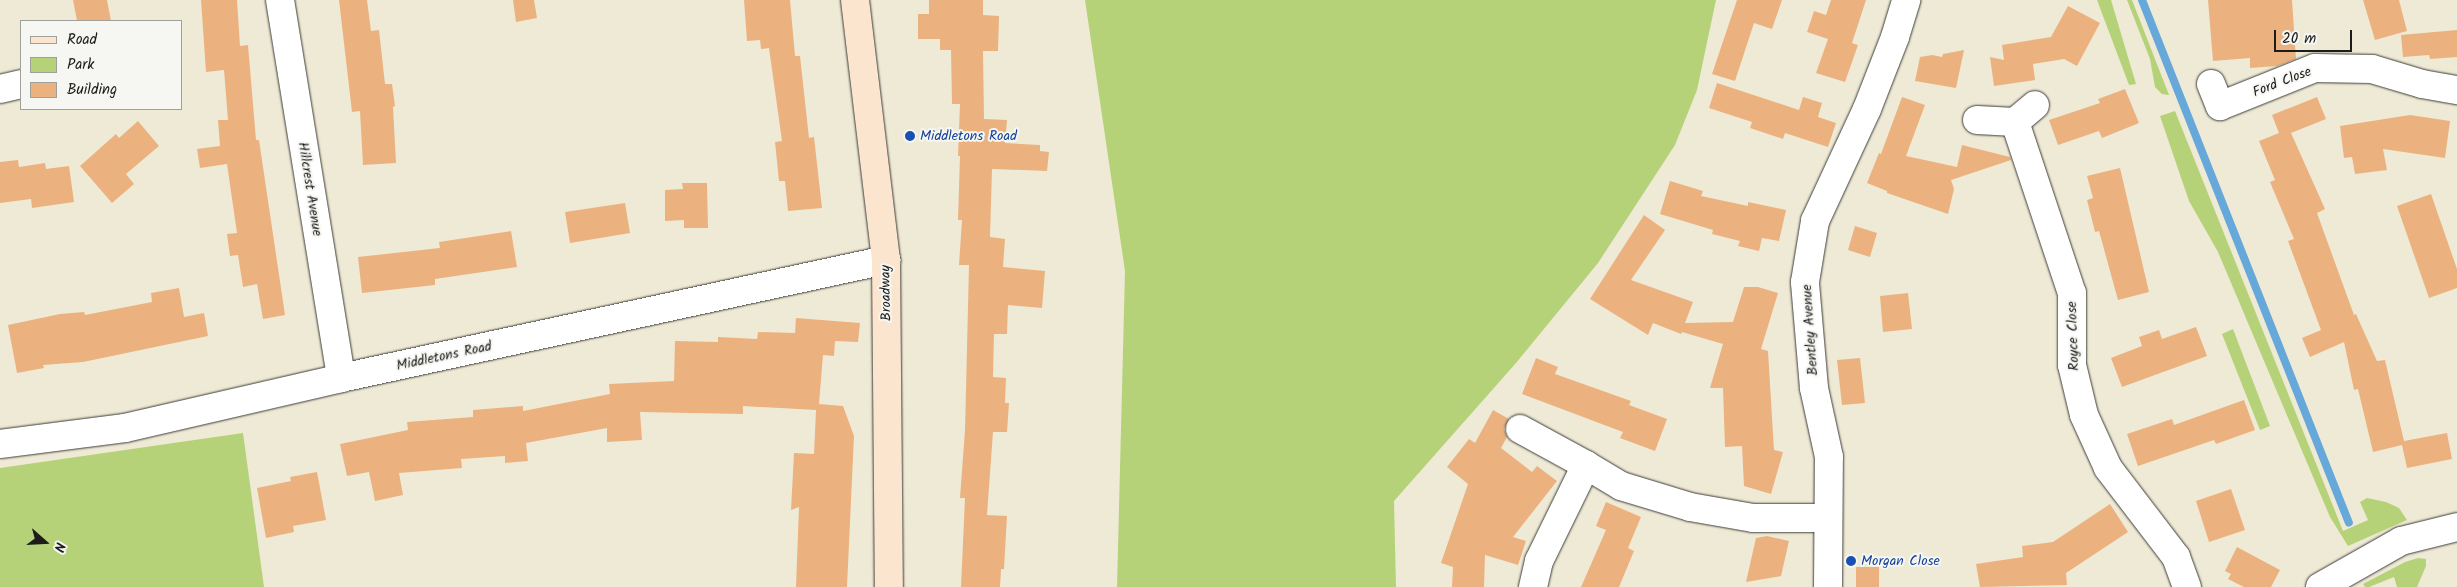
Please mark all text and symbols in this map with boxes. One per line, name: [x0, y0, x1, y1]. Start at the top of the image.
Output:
legend: [20, 20, 182, 110]
scale bar: [2277, 20, 2354, 52]
text: 20 m: [2282, 27, 2316, 51]
text: Road: [67, 28, 97, 52]
text: Park: [67, 53, 94, 77]
street label: Ford Close: [2250, 63, 2314, 101]
text: Building: [67, 78, 117, 102]
place label: Middletons Road: [920, 128, 1017, 144]
marker: Middletons Road: [904, 130, 916, 142]
street label: Hillcrest Avenue: [294, 141, 326, 237]
street label: Broadway: [877, 265, 895, 321]
street label: Bentley Avenue: [1798, 284, 1822, 376]
street label: Royce Close: [2063, 301, 2083, 371]
street label: Middletons Road: [395, 338, 493, 374]
north arrow: [20, 517, 70, 567]
text: N: [47, 539, 71, 555]
place label: Morgan Close: [1861, 553, 1940, 569]
marker: Morgan Close: [1845, 555, 1857, 567]

